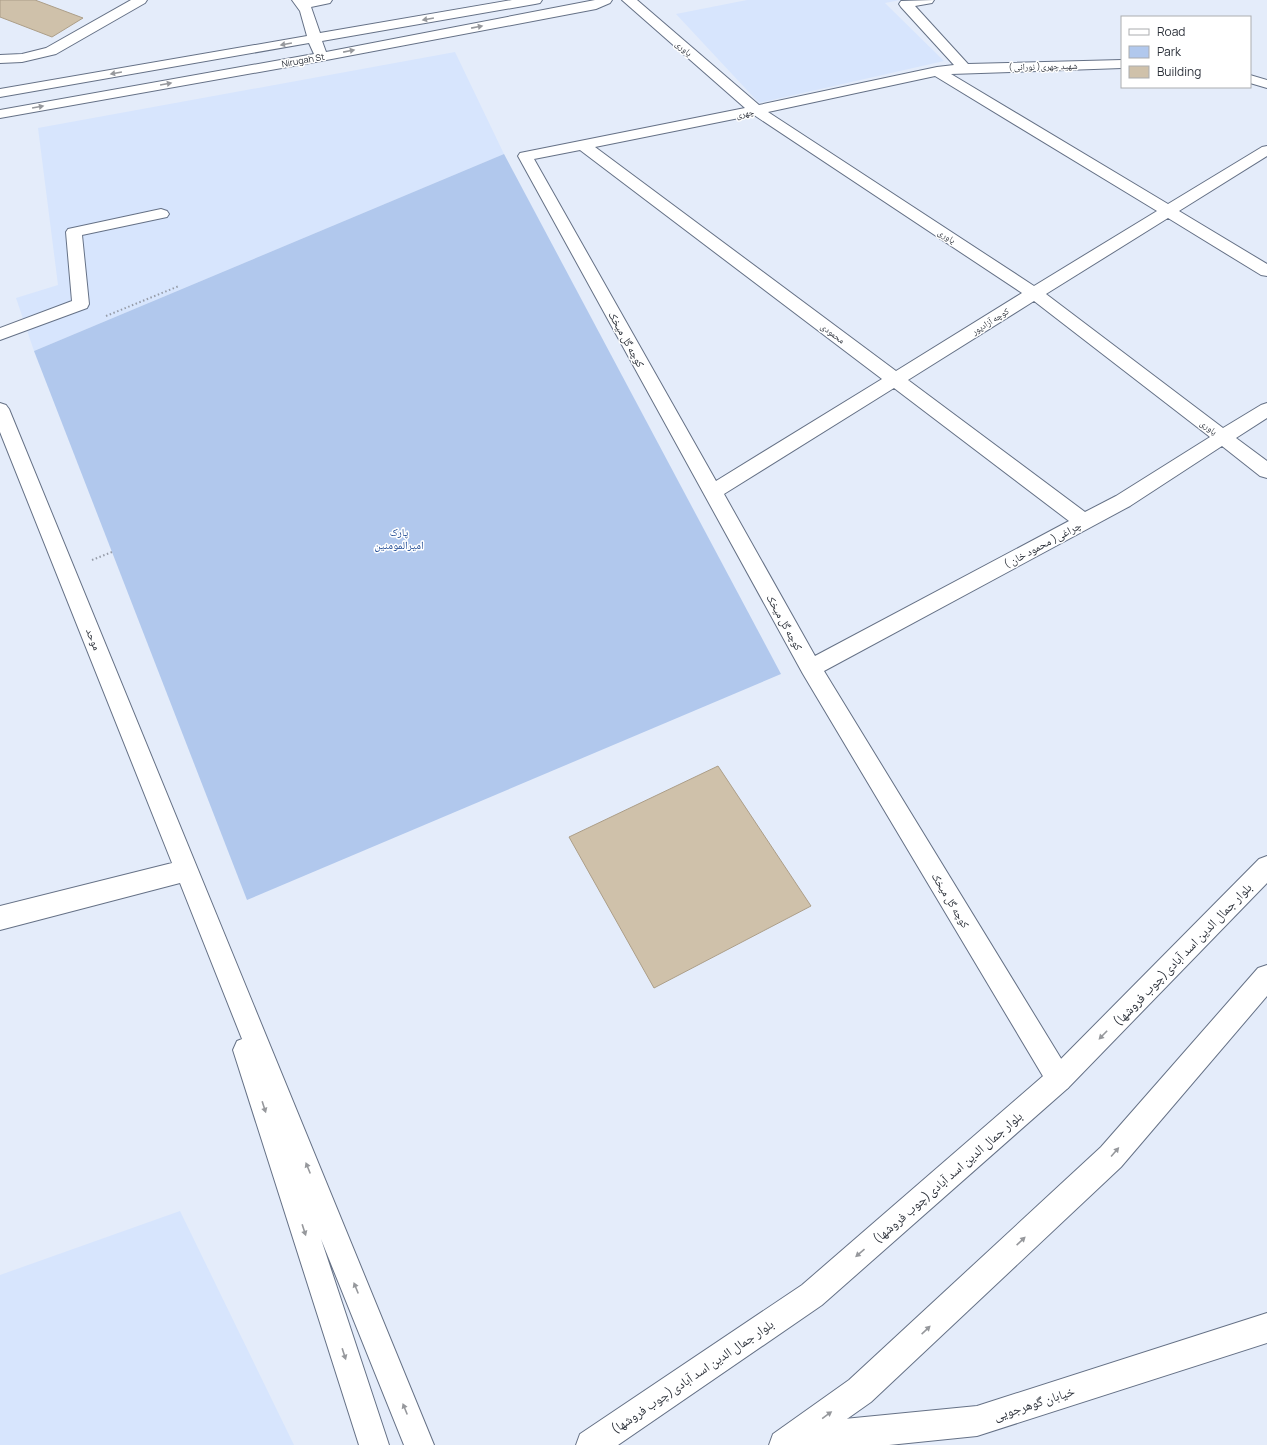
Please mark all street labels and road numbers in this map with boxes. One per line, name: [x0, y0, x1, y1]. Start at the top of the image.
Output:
street label: یاوری: [673, 37, 695, 59]
street label: Nirugah St: [280, 50, 326, 70]
street label: شهید چهری( نورانی ): [1008, 59, 1078, 73]
street label: چهری: [735, 105, 756, 121]
street label: یاوری: [936, 225, 959, 247]
street label: کوچه آزادپور: [968, 304, 1011, 338]
street label: کوچه گل میخک: [605, 308, 649, 370]
street label: محمودی: [818, 320, 848, 346]
street label: یاوری: [1198, 416, 1220, 438]
street label: چراغی( محمود خان ): [1001, 517, 1083, 571]
street label: کوچه گل میخک: [763, 591, 807, 653]
street label: موحد: [83, 626, 105, 652]
street label: کوچه گل میخک: [929, 870, 974, 931]
street label: بلوار جمال الدین اسد آبادی(چوب فروشها): [1109, 878, 1255, 1030]
street label: بلوار جمال الدین اسد آبادی(چوب فروشها): [868, 1107, 1026, 1247]
street label: بلوار جمال الدین اسد آبادی(چوب فروشها): [607, 1315, 777, 1437]
street label: خیابان گوهرجویی: [991, 1381, 1077, 1425]

